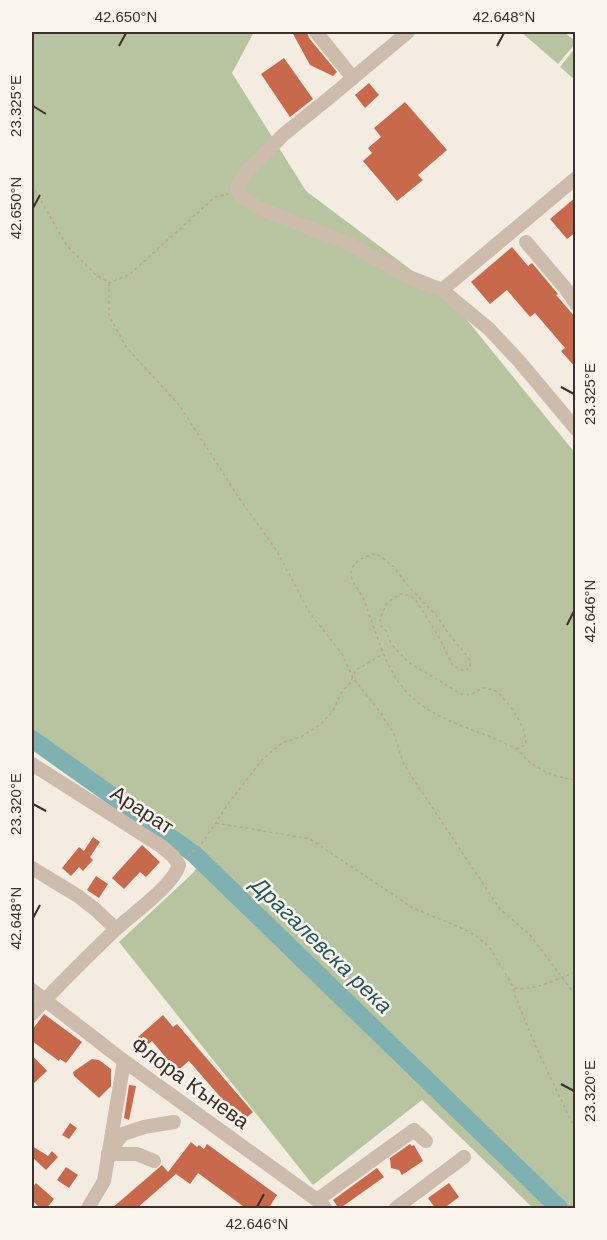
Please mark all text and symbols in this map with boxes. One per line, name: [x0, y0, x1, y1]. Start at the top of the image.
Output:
text: 42.650°N: [95, 8, 157, 25]
text: 42.648°N: [473, 8, 535, 25]
text: 23.325°E: [7, 75, 24, 137]
text: 42.650°N: [7, 177, 24, 239]
text: 23.325°E: [581, 363, 598, 425]
text: 42.646°N: [581, 580, 598, 642]
text: 23.320°E: [7, 773, 24, 835]
street label: Арарат: [107, 781, 178, 838]
water label: Драгалевска река: [244, 870, 397, 1019]
text: 42.648°N: [7, 887, 24, 949]
street label: Флора Кънева: [127, 1032, 254, 1133]
text: 23.320°E: [581, 1060, 598, 1122]
text: 42.646°N: [226, 1215, 288, 1232]

